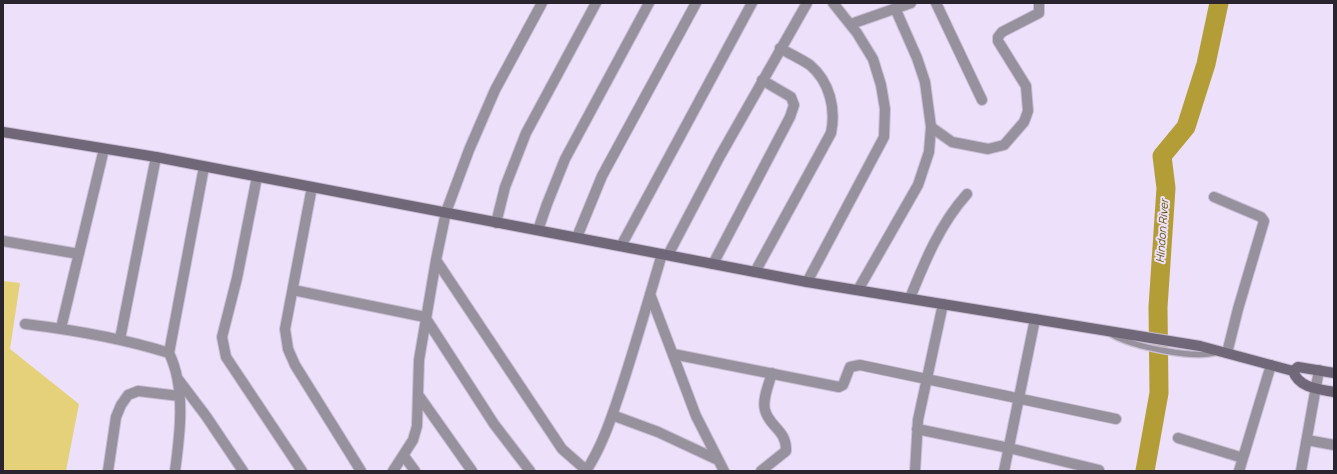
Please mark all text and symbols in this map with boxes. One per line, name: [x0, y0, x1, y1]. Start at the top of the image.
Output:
water label: Hindon River: [1154, 199, 1172, 263]

